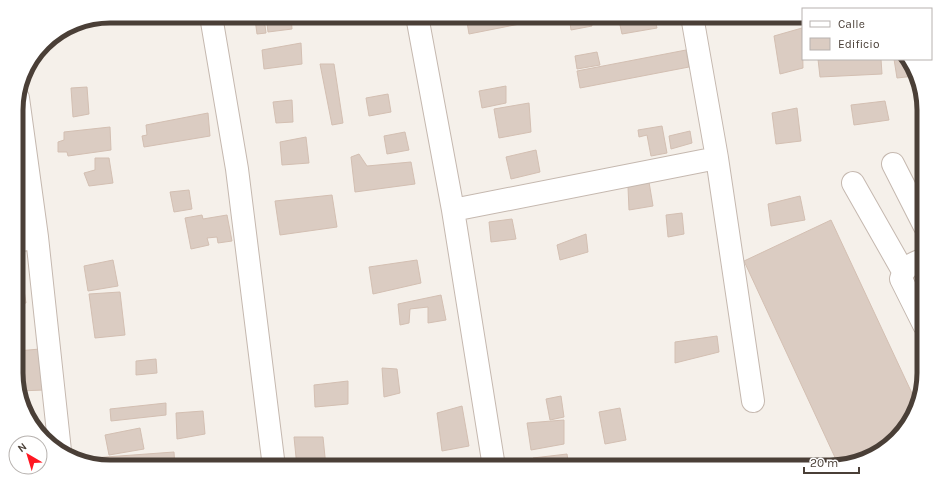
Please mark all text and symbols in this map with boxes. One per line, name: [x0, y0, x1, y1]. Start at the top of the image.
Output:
legend: [802, 8, 932, 60]
text: Calle: [838, 17, 865, 31]
text: Edificio: [838, 37, 879, 51]
north arrow: [8, 435, 48, 475]
text: N: [15, 440, 29, 455]
scale bar: [804, 449, 859, 475]
text: 20 m: [810, 456, 838, 470]

